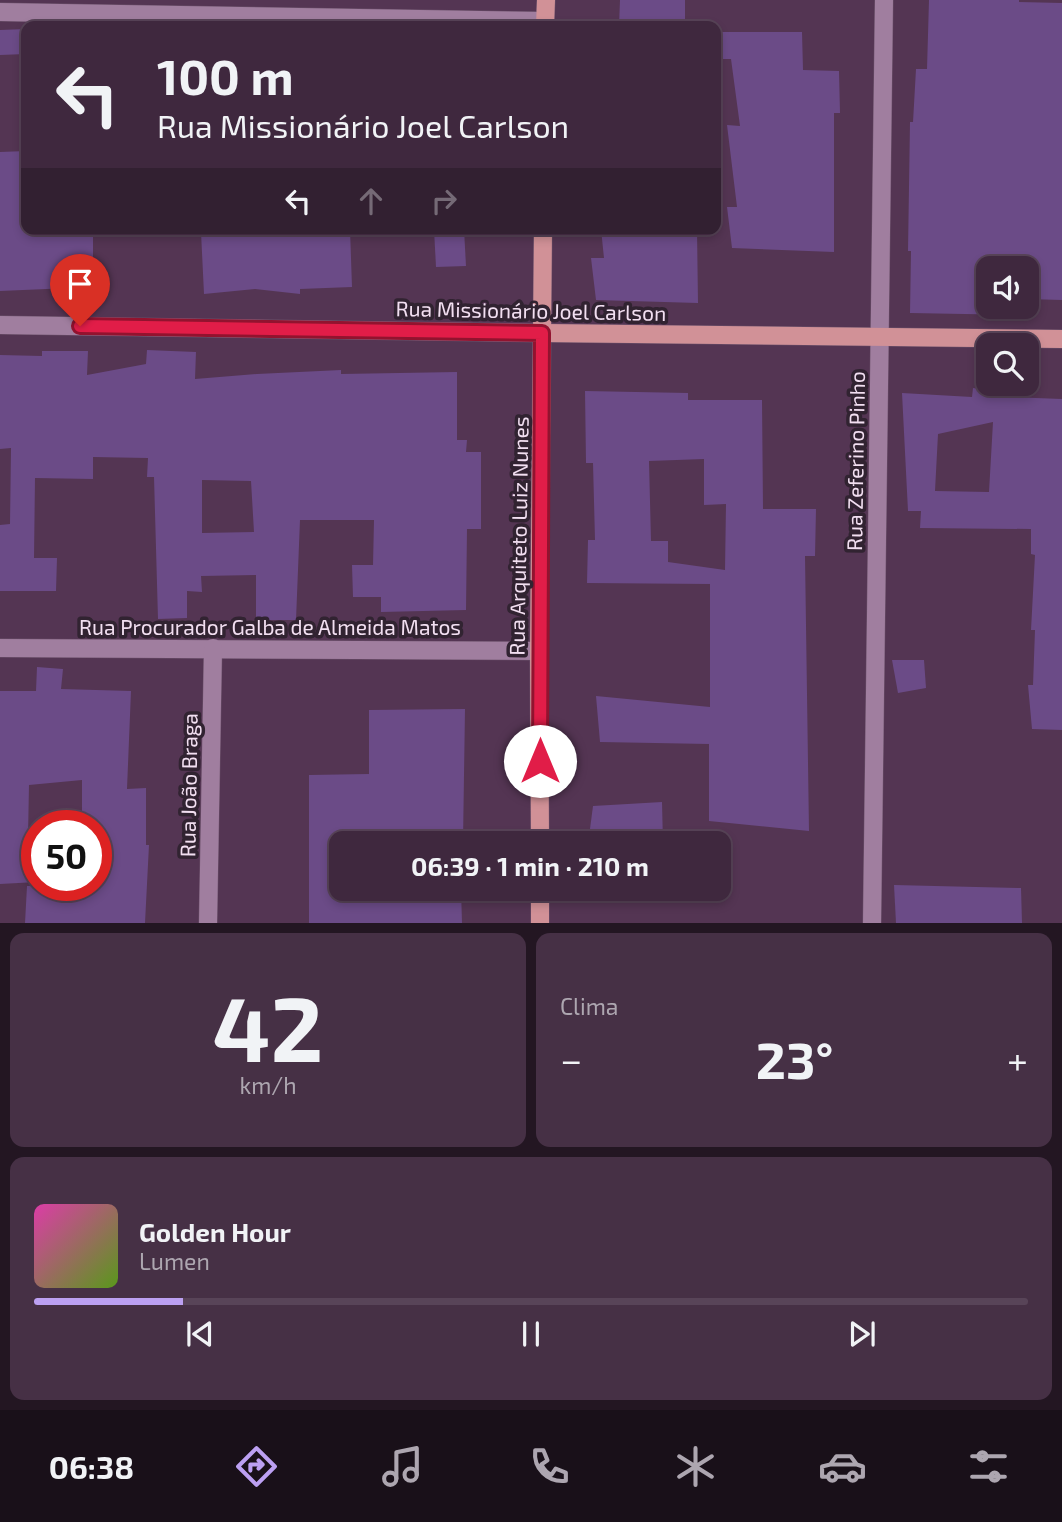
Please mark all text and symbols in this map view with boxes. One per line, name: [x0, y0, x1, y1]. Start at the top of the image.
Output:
text: 100 m: [157, 46, 294, 105]
icon: left: [42, 49, 133, 140]
text: Rua Missionário Joel Carlson: [157, 106, 569, 144]
icon: left: [279, 182, 317, 220]
icon: ahead: [352, 182, 390, 220]
icon: right: [425, 182, 463, 220]
pin: [50, 254, 110, 326]
map controls: [976, 256, 1039, 396]
button: sound: [976, 256, 1039, 319]
icon: arrive: [61, 265, 99, 303]
street label: Rua Missionário Joel Carlson: [396, 295, 666, 325]
button: search: [976, 333, 1039, 396]
street label: Rua Zeferino Pinho: [841, 371, 869, 551]
street label: Rua Arquiteto Luiz Nunes: [503, 416, 533, 656]
street label: Rua Procurador Galba de Almeida Matos: [79, 614, 461, 639]
street label: Rua João Braga: [174, 713, 202, 857]
position arrow: [503, 724, 577, 798]
speed limit sign: 50: [21, 810, 112, 901]
text: 06:39 · 1 min · 210 m: [411, 850, 649, 881]
text: 42: [213, 971, 323, 1080]
text: Clima: [560, 992, 618, 1020]
text: 23°: [756, 1027, 833, 1089]
text: −: [560, 1036, 582, 1082]
text: +: [1007, 1036, 1028, 1082]
text: km/h: [239, 1071, 297, 1099]
text: Golden Hour: [139, 1216, 291, 1247]
text: Lumen: [139, 1247, 210, 1275]
icon: previous: [181, 1315, 219, 1353]
icon: pause: [512, 1315, 550, 1353]
icon: next: [843, 1315, 881, 1353]
icon: directions: [232, 1442, 281, 1491]
icon: music: [378, 1442, 427, 1491]
icon: phone: [525, 1442, 574, 1491]
icon: climate: [671, 1442, 720, 1491]
icon: car: [818, 1442, 867, 1491]
icon: filters: [964, 1442, 1013, 1491]
text: 06:38: [49, 1447, 134, 1485]

